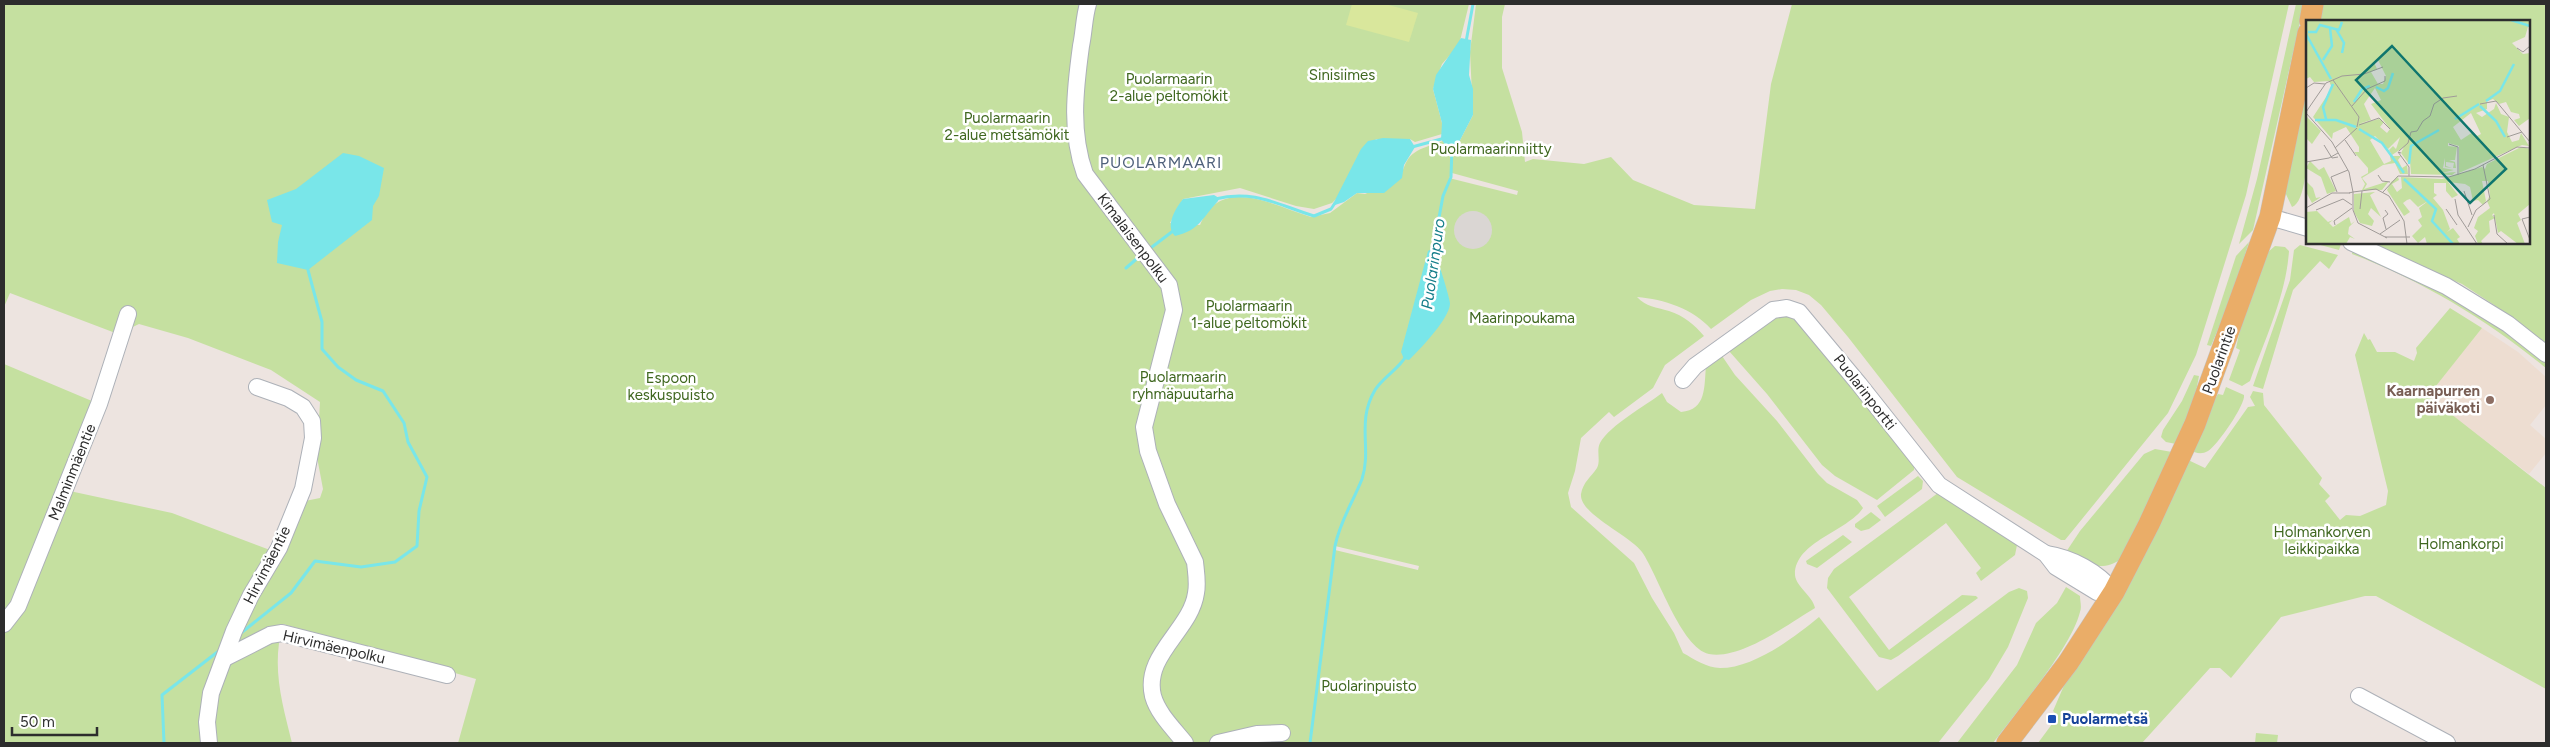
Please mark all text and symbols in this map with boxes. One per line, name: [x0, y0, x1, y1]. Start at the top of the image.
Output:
inset map: [2306, 20, 2530, 244]
park label: Sinisiimes: [1309, 66, 1375, 84]
park label: Puolarmaarin 2-alue peltomökit: [1110, 70, 1229, 105]
park label: Puolarmaarin 2-alue metsämökit: [945, 109, 1070, 144]
park label: Puolarmaarinniitty: [1430, 140, 1552, 158]
district label: PUOLARMAARI: [1100, 153, 1222, 172]
street label: Kimalaisenpolku: [1093, 190, 1173, 286]
water label: Puolarinpuro: [1417, 217, 1449, 311]
park label: Puolarmaarin 1-alue peltomökit: [1191, 297, 1307, 332]
park label: Maarinpoukama: [1469, 309, 1575, 327]
street label: Puolarintie: [2198, 324, 2240, 396]
street label: Puolarinportti: [1830, 351, 1900, 433]
park label: Puolarmaarin ryhmäpuutarha: [1132, 368, 1234, 403]
park label: Espoon keskuspuisto: [628, 369, 715, 404]
place label: Kaarnapurren päiväkoti: [2387, 382, 2480, 417]
marker: Kaarnapurren päiväkoti: [2484, 394, 2496, 406]
street label: Malminmäentie: [44, 421, 100, 523]
street label: Hirvimäentie: [240, 523, 294, 607]
park label: Holmankorven leikkipaikka: [2273, 523, 2371, 558]
park label: Holmankorpi: [2418, 535, 2504, 553]
street label: Hirvimäenpolku: [281, 626, 387, 668]
park label: Puolarinpuisto: [1321, 677, 1417, 695]
scale bar: [12, 704, 98, 736]
place label: Puolarmetsä: [2062, 710, 2148, 728]
text: 50 m: [20, 713, 55, 731]
marker: Puolarmetsä: [2046, 713, 2058, 725]

